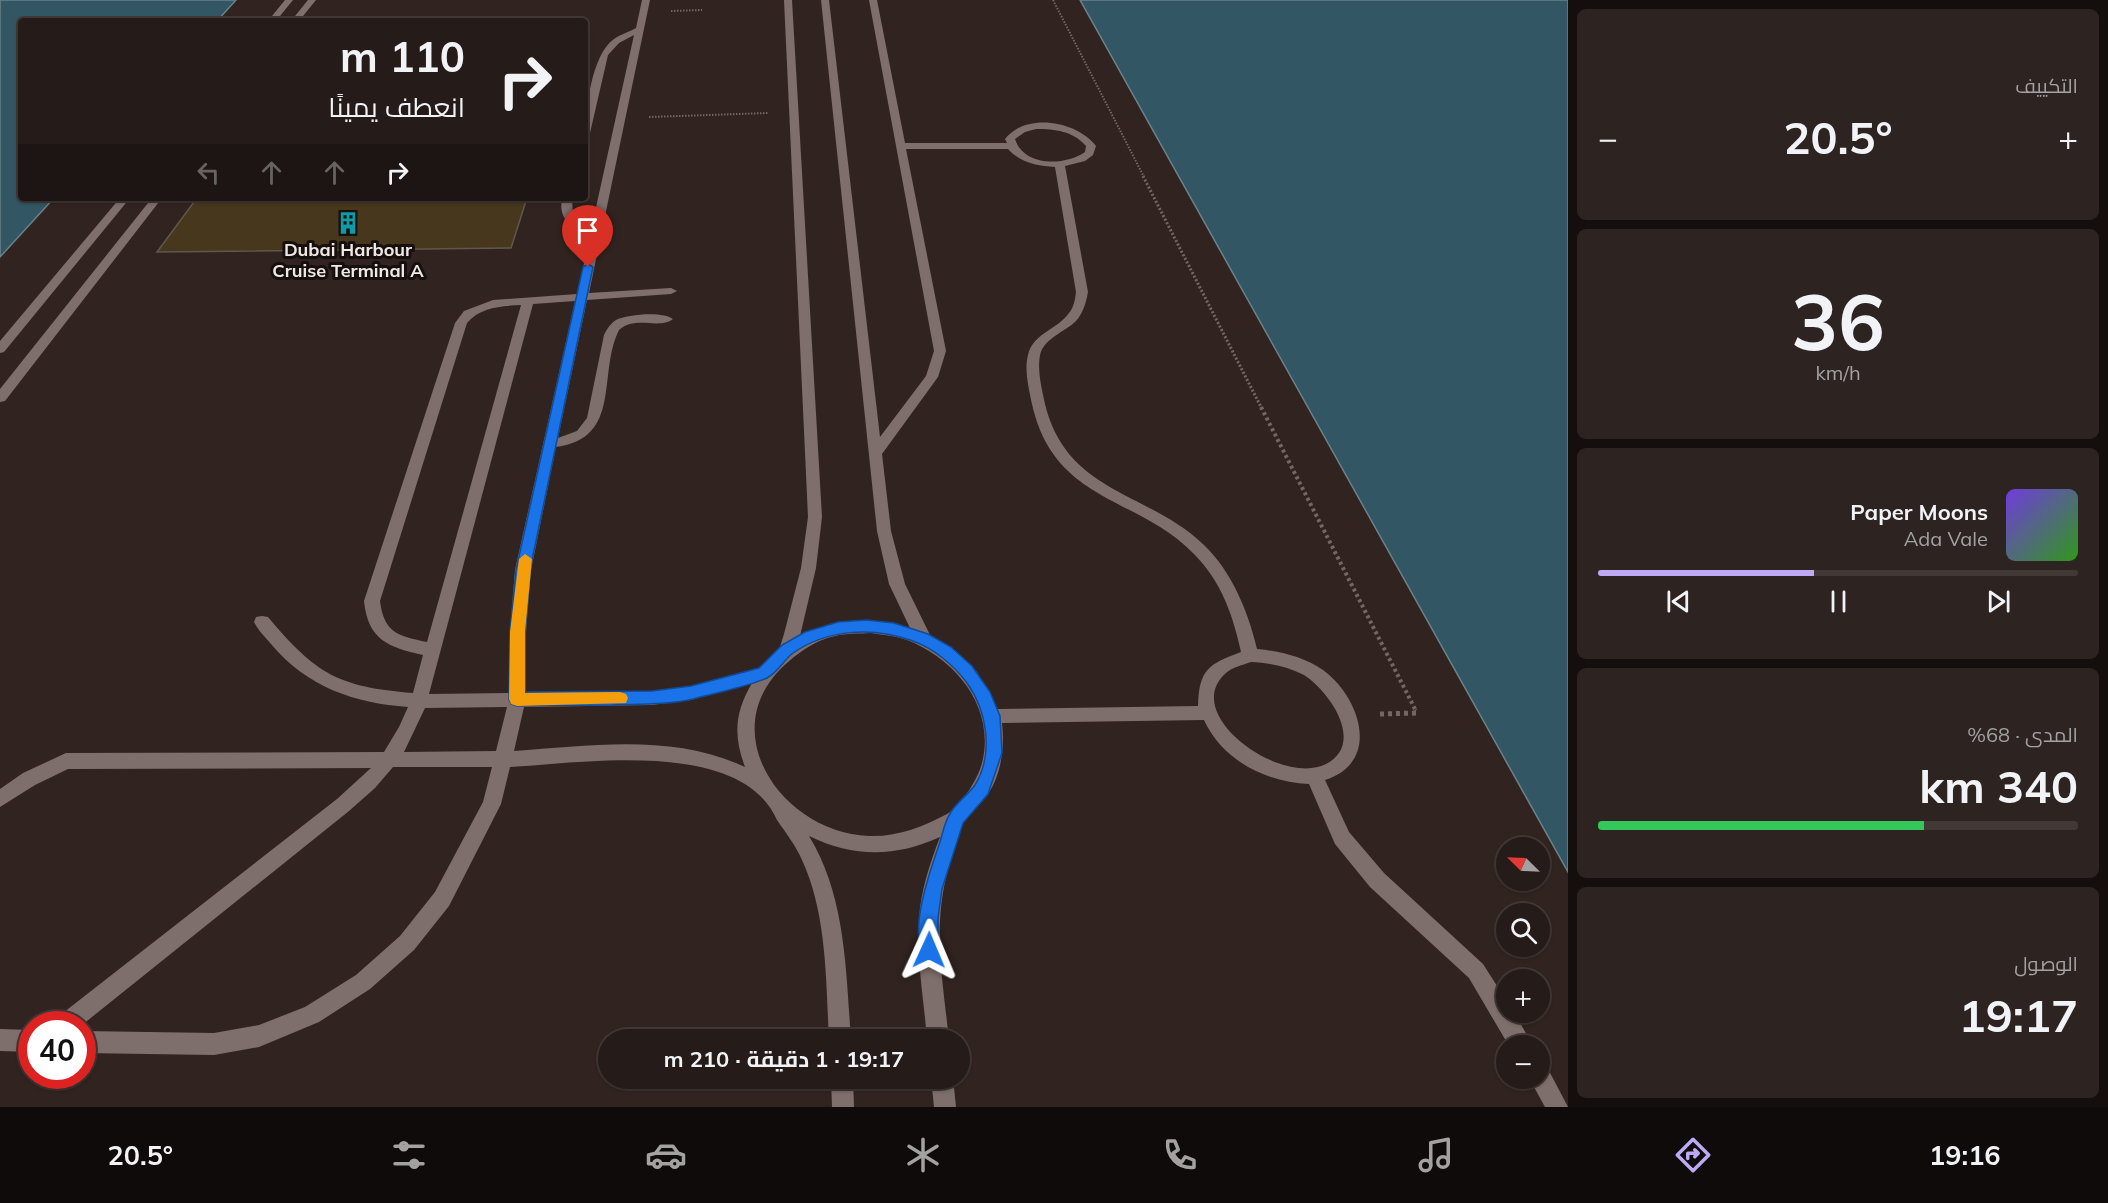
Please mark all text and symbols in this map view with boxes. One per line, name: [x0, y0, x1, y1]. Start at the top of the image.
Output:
text: 110 m: [340, 30, 465, 83]
icon: right: [486, 42, 564, 120]
text: التكييف: [2015, 73, 2078, 98]
text: انعطف يمينًا: [328, 90, 465, 124]
text: 20.5°: [1783, 109, 1893, 165]
text: −: [1598, 117, 1618, 158]
text: +: [2058, 117, 2078, 158]
icon: left: [192, 156, 225, 189]
icon: ahead: [255, 156, 288, 189]
icon: ahead: [318, 156, 351, 189]
icon: right: [381, 156, 414, 189]
pin: [562, 205, 613, 267]
building icon: Dubai Harbour Cruise Terminal A: [335, 210, 361, 236]
icon: arrive: [571, 214, 604, 247]
place label: Dubai Harbour Cruise Terminal A: [272, 238, 424, 282]
text: 36: [1791, 272, 1885, 370]
text: km/h: [1815, 360, 1861, 385]
text: Paper Moons: [1850, 498, 1988, 526]
text: Ada Vale: [1904, 526, 1988, 551]
icon: previous: [1662, 585, 1695, 618]
icon: pause: [1822, 585, 1855, 618]
icon: next: [1982, 585, 2015, 618]
text: المدى · 68%: [1967, 722, 2078, 747]
text: 340 km: [1919, 758, 2078, 814]
north arrow: [1496, 837, 1550, 891]
map controls: [1496, 837, 1550, 1089]
button: search: [1496, 903, 1550, 957]
position arrow: [897, 918, 961, 982]
text: الوصول: [2014, 951, 2078, 976]
button: +: [1496, 969, 1550, 1023]
text: 19:17: [1959, 987, 2078, 1043]
speed limit sign: 40: [18, 1011, 96, 1089]
button: −: [1496, 1035, 1550, 1089]
text: 19:17 · 1 دقيقة · 210 m: [664, 1045, 904, 1073]
icon: filters: [388, 1134, 430, 1176]
icon: car: [645, 1134, 687, 1176]
icon: climate: [902, 1134, 944, 1176]
icon: phone: [1159, 1134, 1201, 1176]
icon: music: [1415, 1134, 1457, 1176]
icon: directions: [1672, 1134, 1714, 1176]
text: 20.5°: [108, 1138, 173, 1172]
text: 19:16: [1929, 1138, 2001, 1172]

